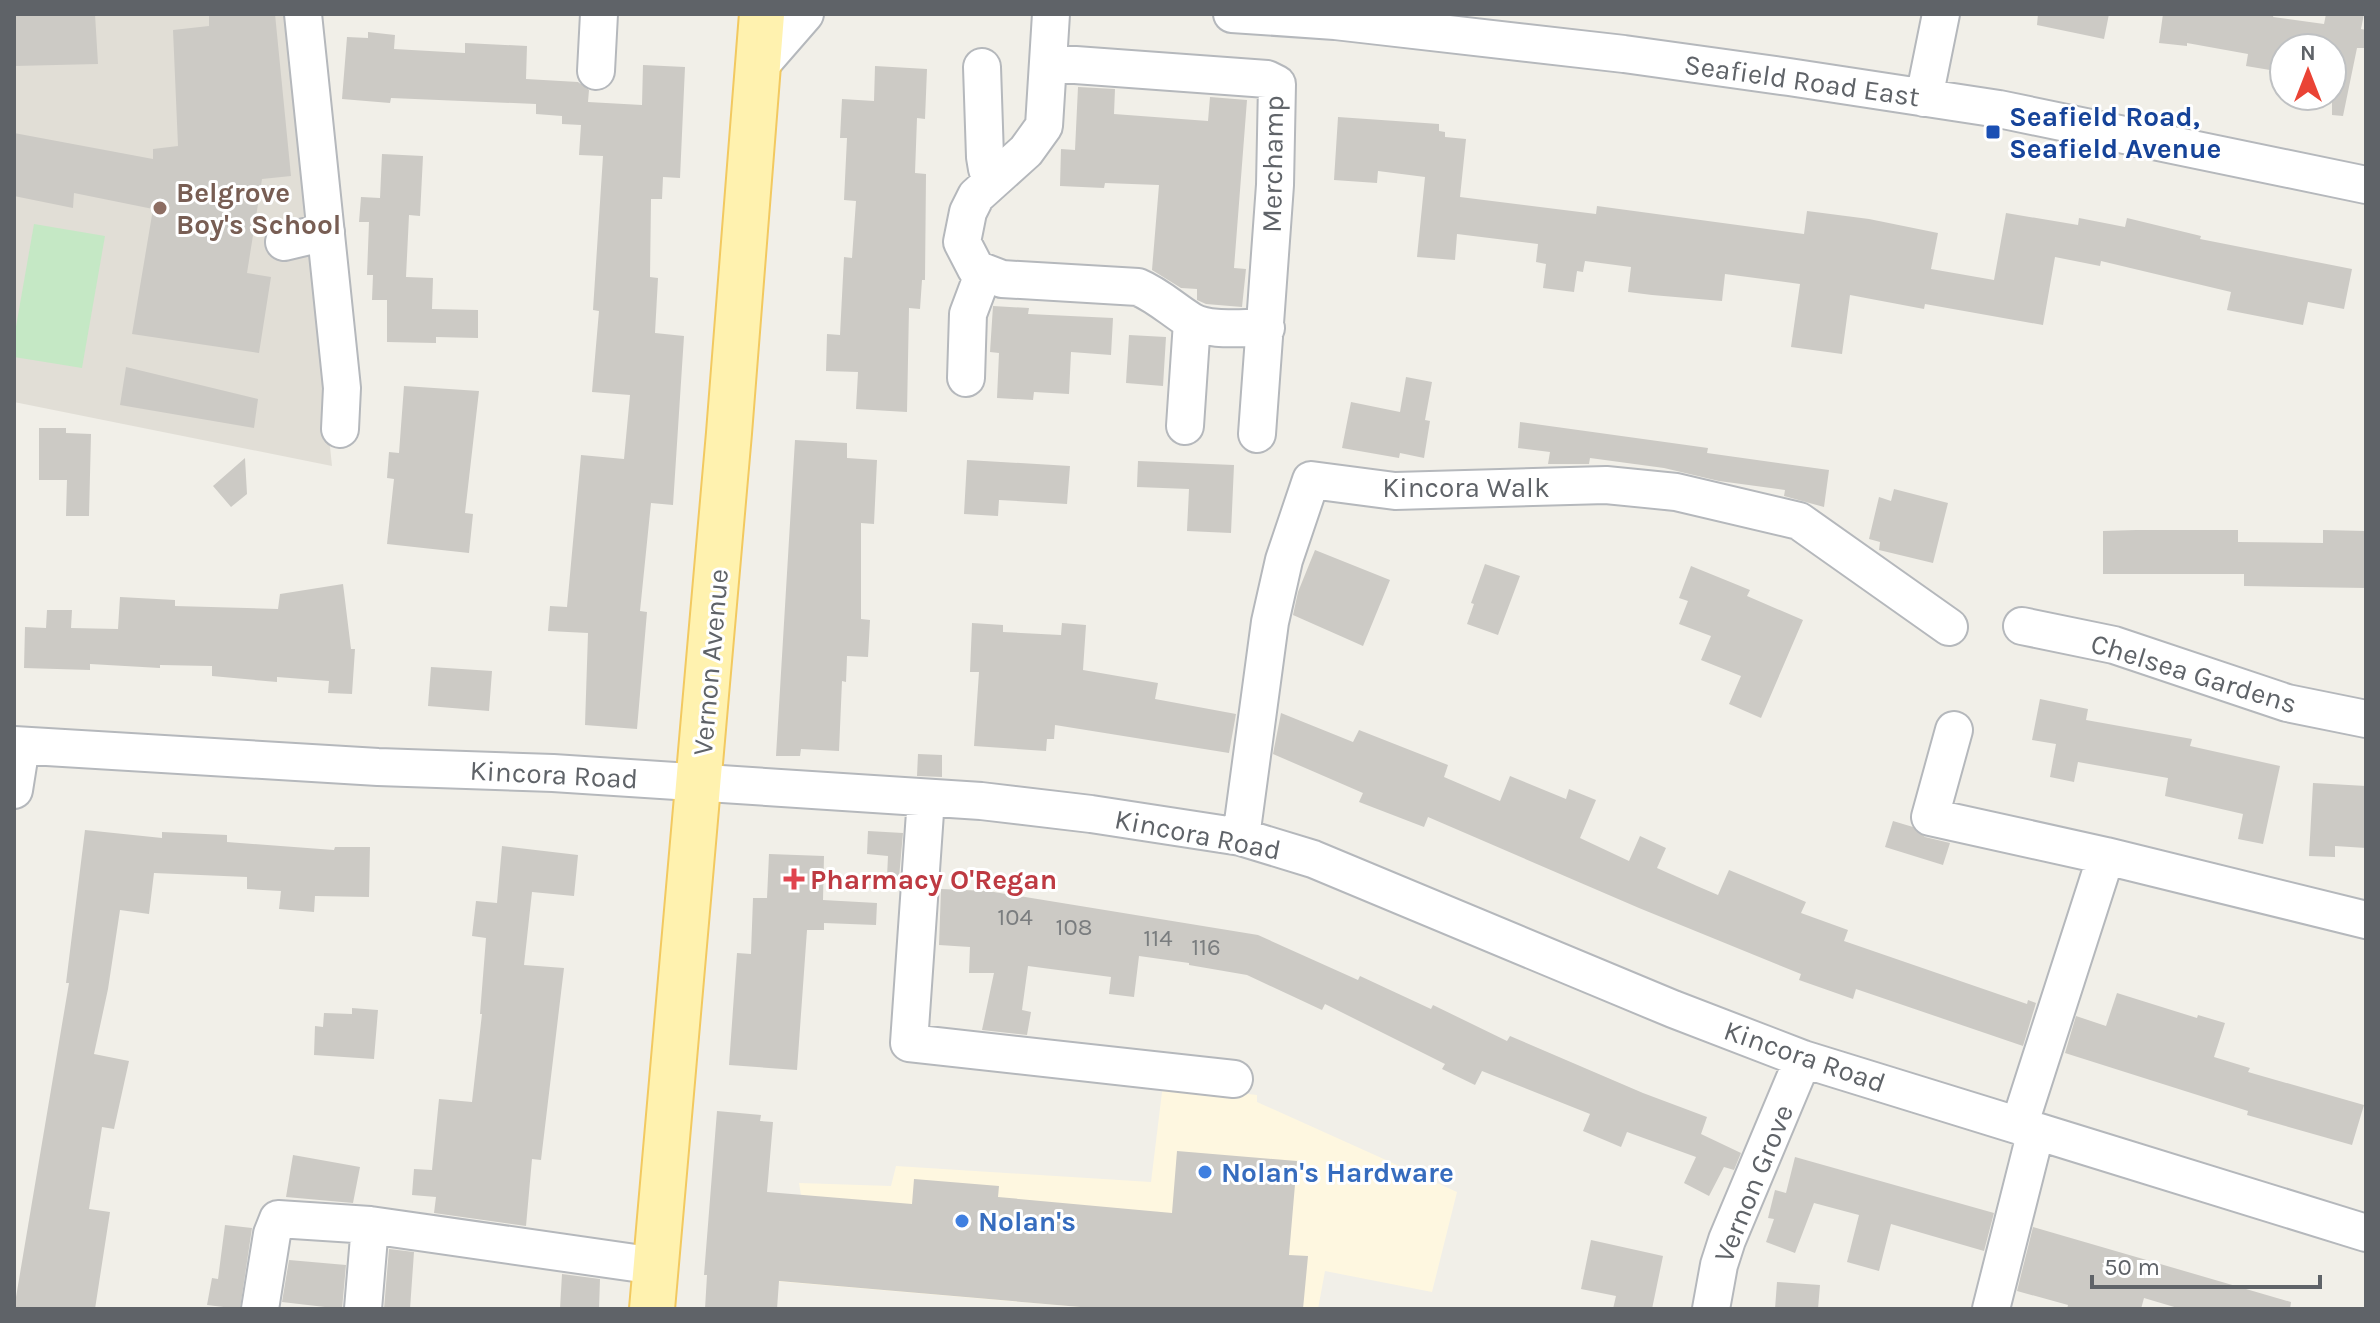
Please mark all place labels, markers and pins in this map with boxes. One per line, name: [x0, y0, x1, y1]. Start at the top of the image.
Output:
place label: Seafield Road, Seafield Avenue: [2009, 100, 2221, 165]
marker: Seafield Road, Seafield Avenue: [1984, 123, 2002, 141]
place label: Belgrove Boy's School: [176, 176, 341, 241]
marker: Belgrove Boy's School: [151, 199, 169, 217]
place label: Pharmacy O'Regan: [810, 863, 1057, 896]
marker: Pharmacy O'Regan: [785, 870, 803, 888]
place label: Nolan's Hardware: [1221, 1156, 1454, 1189]
marker: Nolan's Hardware: [1196, 1163, 1214, 1181]
place label: Nolan's: [978, 1205, 1076, 1238]
marker: Nolan's: [953, 1212, 971, 1230]

